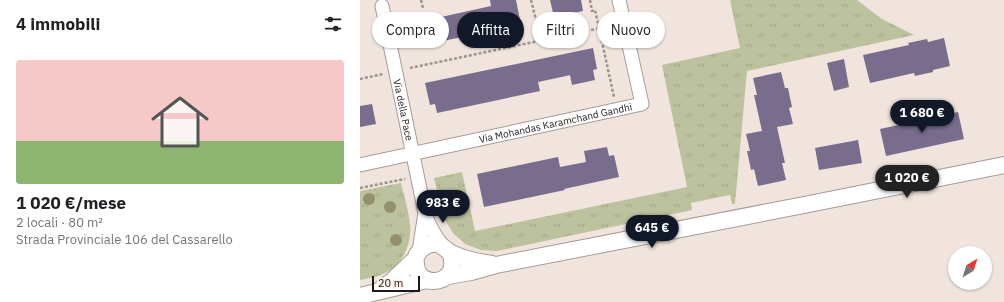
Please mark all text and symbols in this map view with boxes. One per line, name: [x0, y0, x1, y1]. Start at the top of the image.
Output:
chip: Compra: [372, 12, 449, 48]
chip: Affitta: [457, 12, 524, 48]
chip: Filtri: [532, 12, 589, 48]
chip: Nuovo: [597, 12, 665, 48]
text: 4 immobili: [16, 13, 100, 35]
icon: filters: [322, 13, 344, 35]
street label: Via della Pace: [391, 78, 416, 142]
icon: home: [144, 86, 216, 158]
street label: Via Mohandas Karamchand Gandhi: [478, 100, 633, 146]
pin: 1 680 €: [885, 100, 959, 134]
text: 1 680 €: [899, 104, 945, 121]
pin: 1 020 €: [870, 165, 944, 199]
text: 1 020 €: [884, 169, 930, 186]
pin: 983 €: [415, 190, 471, 224]
text: 1 020 €/mese: [16, 192, 126, 214]
text: 983 €: [426, 194, 460, 211]
text: 2 locali · 80 m²: [16, 214, 103, 231]
pin: 645 €: [624, 215, 680, 249]
text: 645 €: [635, 219, 669, 236]
text: Strada Provinciale 106 del Cassarello: [16, 231, 233, 248]
north arrow: [948, 246, 992, 290]
map controls: [948, 246, 992, 290]
scale bar: [372, 274, 420, 293]
text: 20 m: [378, 276, 403, 290]

